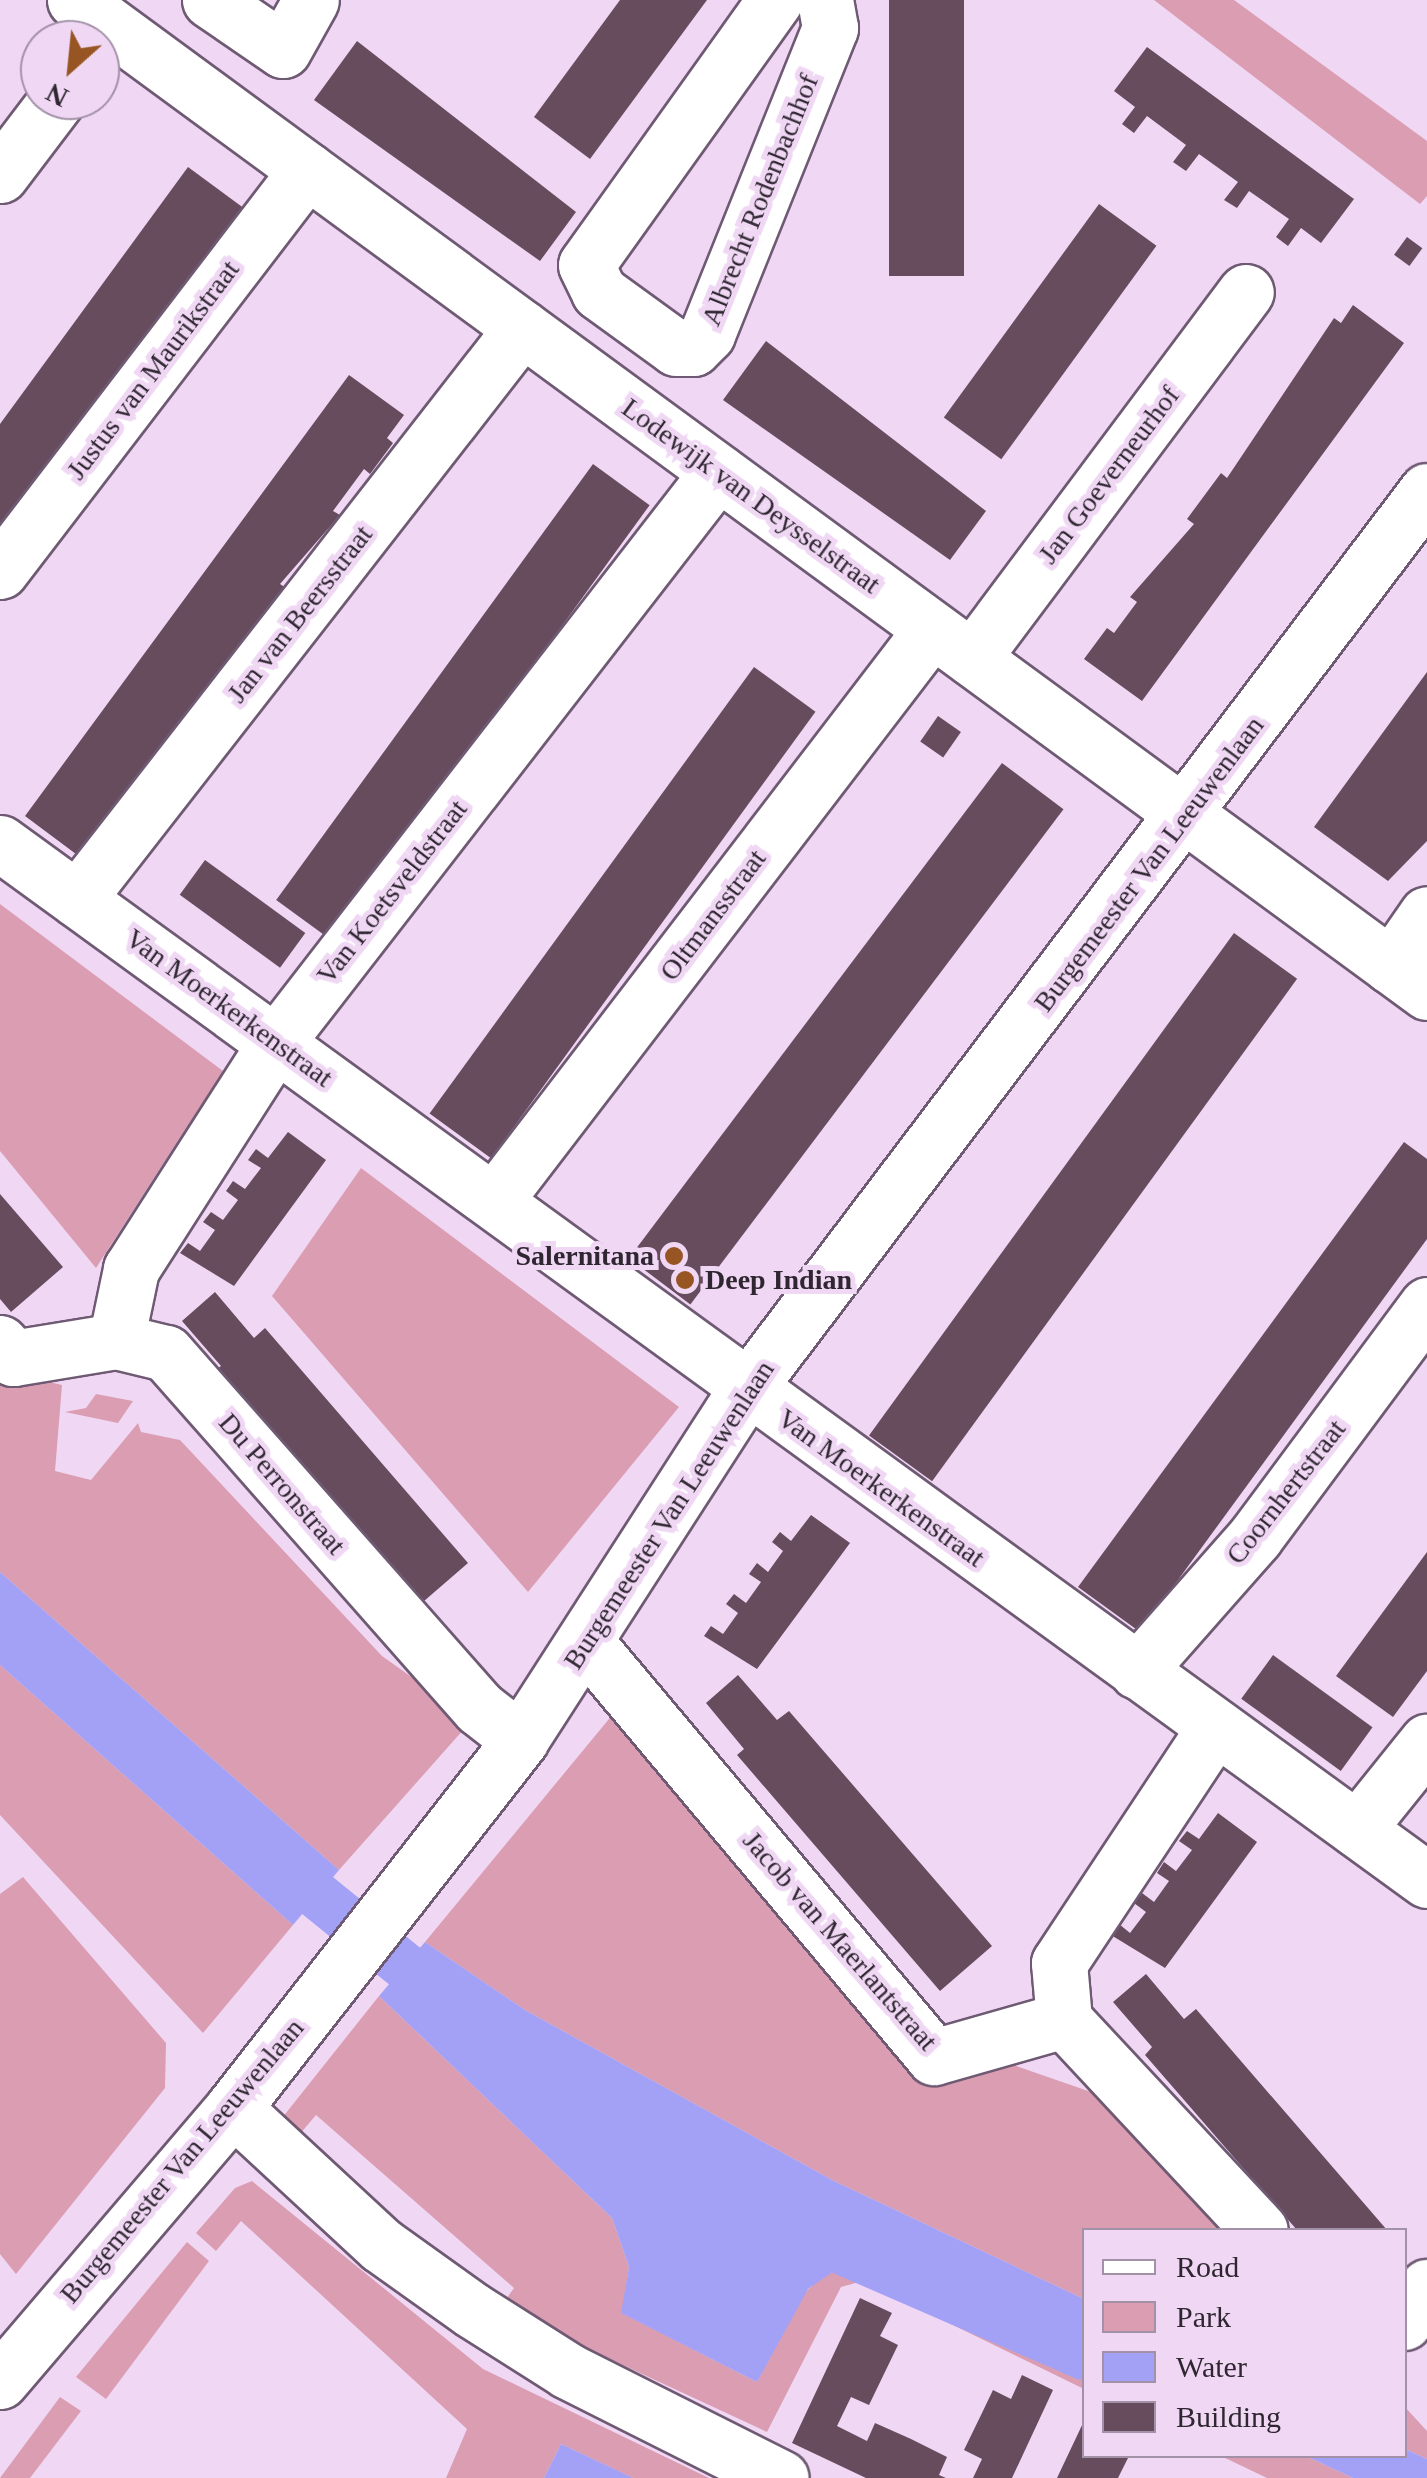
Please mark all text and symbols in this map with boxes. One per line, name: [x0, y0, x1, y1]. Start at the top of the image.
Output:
north arrow: [20, 20, 120, 120]
street label: Albrecht Rodenbachhof: [694, 69, 826, 331]
text: N: [41, 77, 73, 114]
street label: Justus van Maurikstraat: [60, 254, 246, 486]
street label: Jan Goeverneurhof: [1031, 380, 1187, 570]
street label: Lodewijk van Deysselstraat: [615, 391, 887, 601]
street label: Jan van Beersstraat: [220, 518, 380, 710]
street label: Burgemeester Van Leeuwenlaan: [1027, 709, 1271, 1019]
street label: Van Koetsveldstraat: [310, 793, 474, 991]
street label: Oltmansstraat: [653, 843, 773, 987]
street label: Van Moerkerkenstraat: [119, 922, 339, 1094]
place label: Salernitana: [516, 1239, 654, 1273]
marker: Salernitana: [663, 1245, 685, 1267]
place label: Deep Indian: [705, 1263, 852, 1297]
marker: Deep Indian: [674, 1269, 696, 1291]
street label: Burgemeester Van Leeuwenlaan: [556, 1354, 782, 1676]
street label: Van Moerkerkenstraat: [771, 1402, 991, 1574]
street label: Du Perronstraat: [211, 1406, 353, 1562]
street label: Coornhertstraat: [1219, 1413, 1353, 1571]
street label: Jacob van Maerlantstraat: [736, 1824, 944, 2058]
street label: Burgemeester Van Leeuwenlaan: [53, 2012, 311, 2310]
legend: [1082, 2228, 1407, 2458]
text: Road: [1176, 2250, 1239, 2283]
text: Park: [1176, 2300, 1231, 2333]
text: Water: [1176, 2350, 1247, 2383]
text: Building: [1176, 2400, 1281, 2433]

